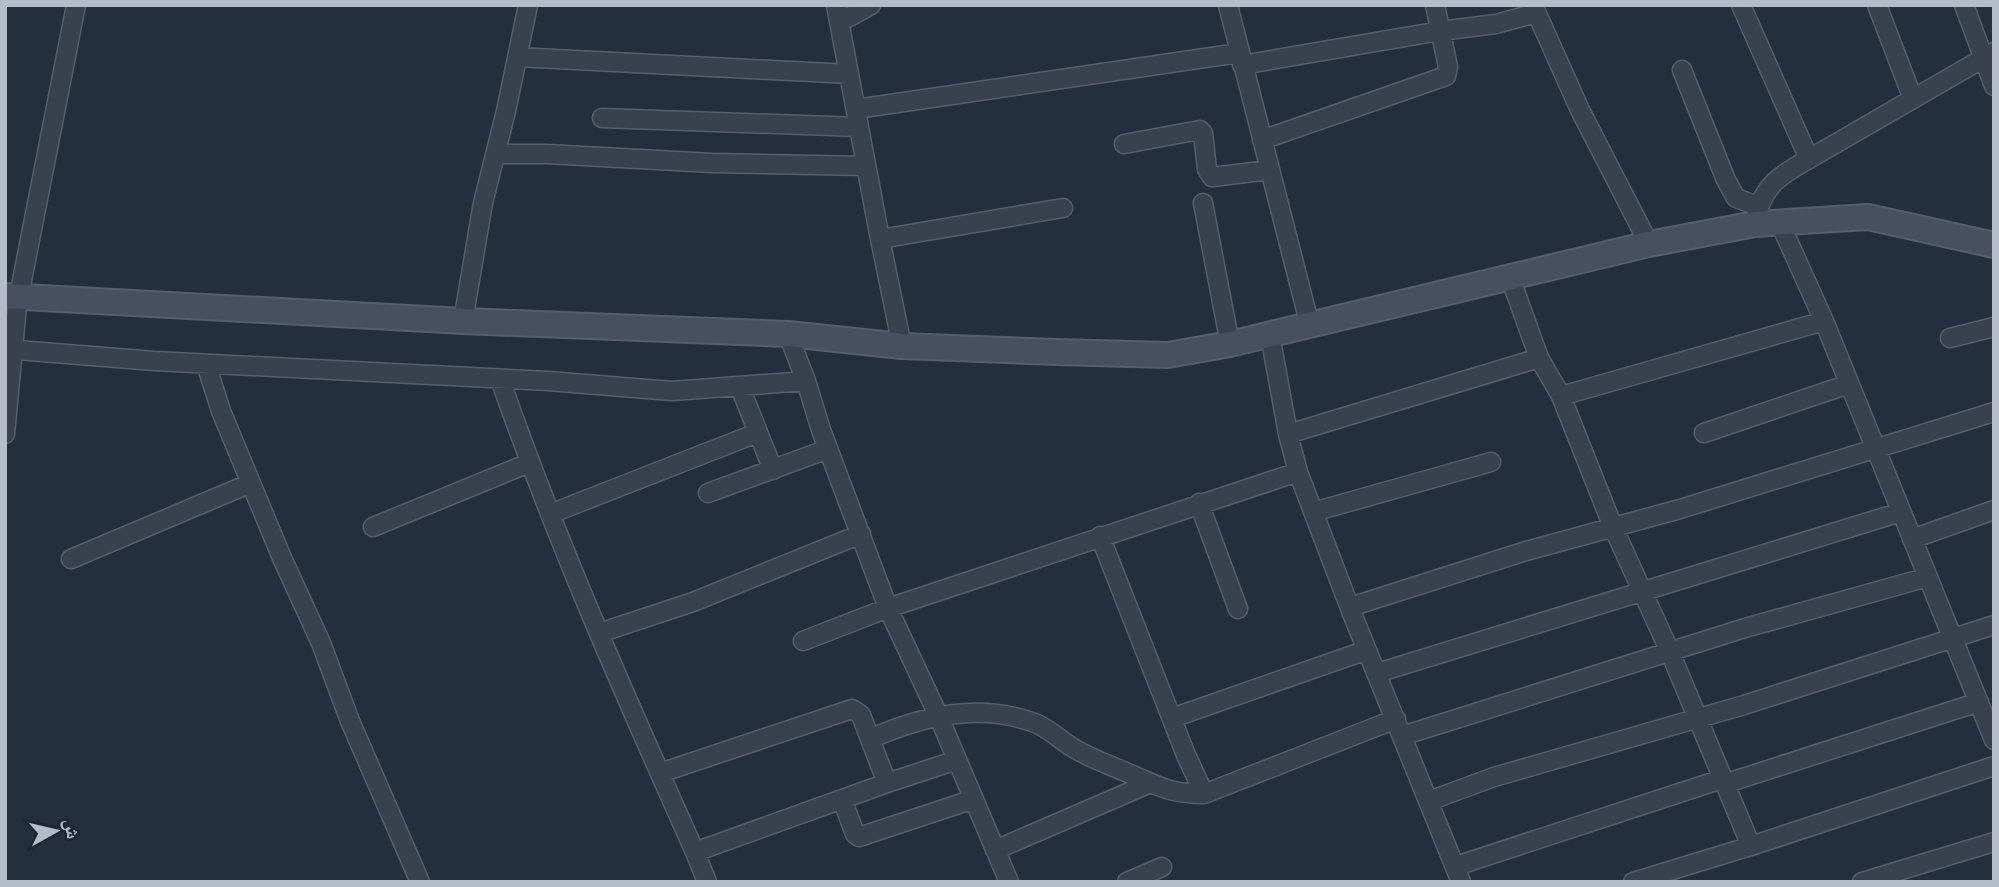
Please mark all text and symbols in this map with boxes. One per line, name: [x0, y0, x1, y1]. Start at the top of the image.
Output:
north arrow: [21, 796, 91, 866]
text: ش: [60, 817, 86, 840]

